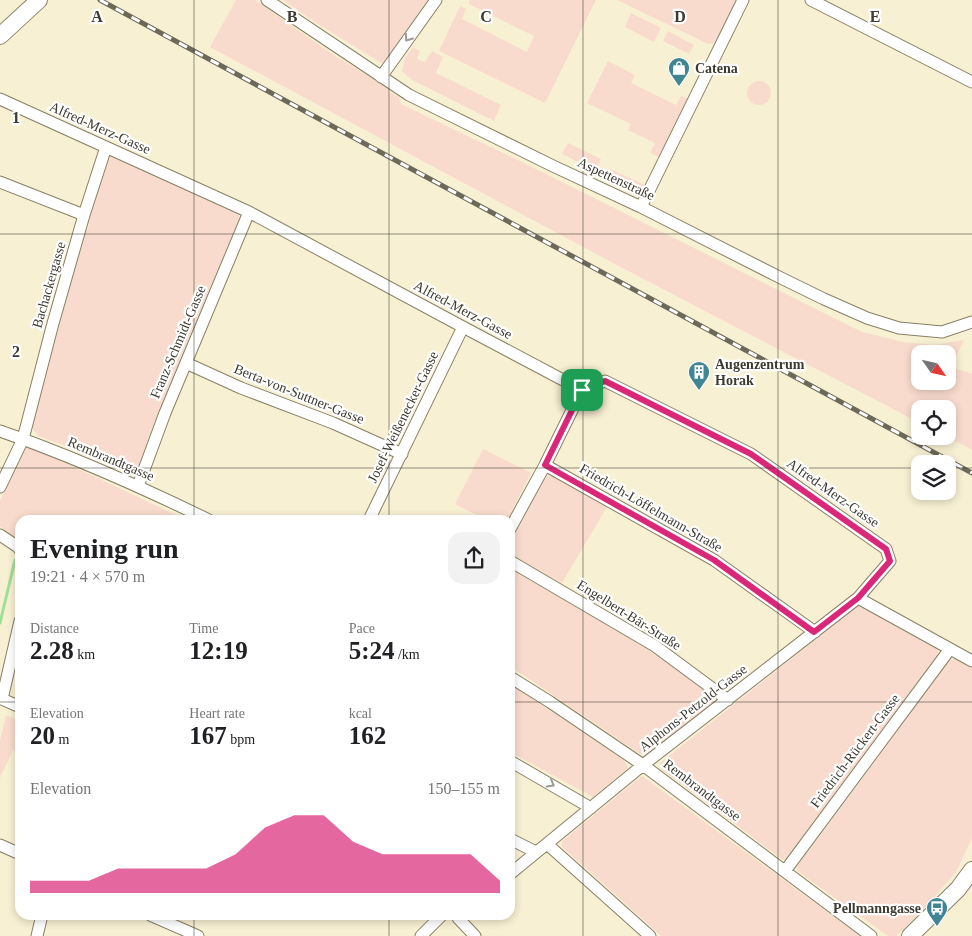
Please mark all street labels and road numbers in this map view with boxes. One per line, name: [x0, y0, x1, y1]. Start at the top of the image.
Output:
street label: Alfred-Merz-Gasse: [47, 99, 153, 157]
street label: Aspettenstraße: [575, 155, 657, 203]
street label: Bachackergasse: [30, 240, 68, 330]
street label: Alfred-Merz-Gasse: [411, 278, 515, 342]
street label: Franz-Schmidt-Gasse: [147, 283, 209, 401]
street label: Josef-Weißenecker-Gasse: [365, 349, 441, 485]
street label: Berta-von-Suttner-Gasse: [232, 361, 366, 427]
street label: Rembrandtgasse: [65, 434, 157, 484]
street label: Alfred-Merz-Gasse: [784, 456, 882, 530]
street label: Friedrich-Löffelmann-Straße: [577, 461, 725, 555]
street label: Engelbert-Bär-Straße: [574, 577, 684, 653]
street label: Alphons-Petzold-Gasse: [636, 661, 750, 755]
street label: Friedrich-Rückert-Gasse: [807, 691, 903, 811]
street label: Rembrandtgasse: [661, 756, 743, 824]

